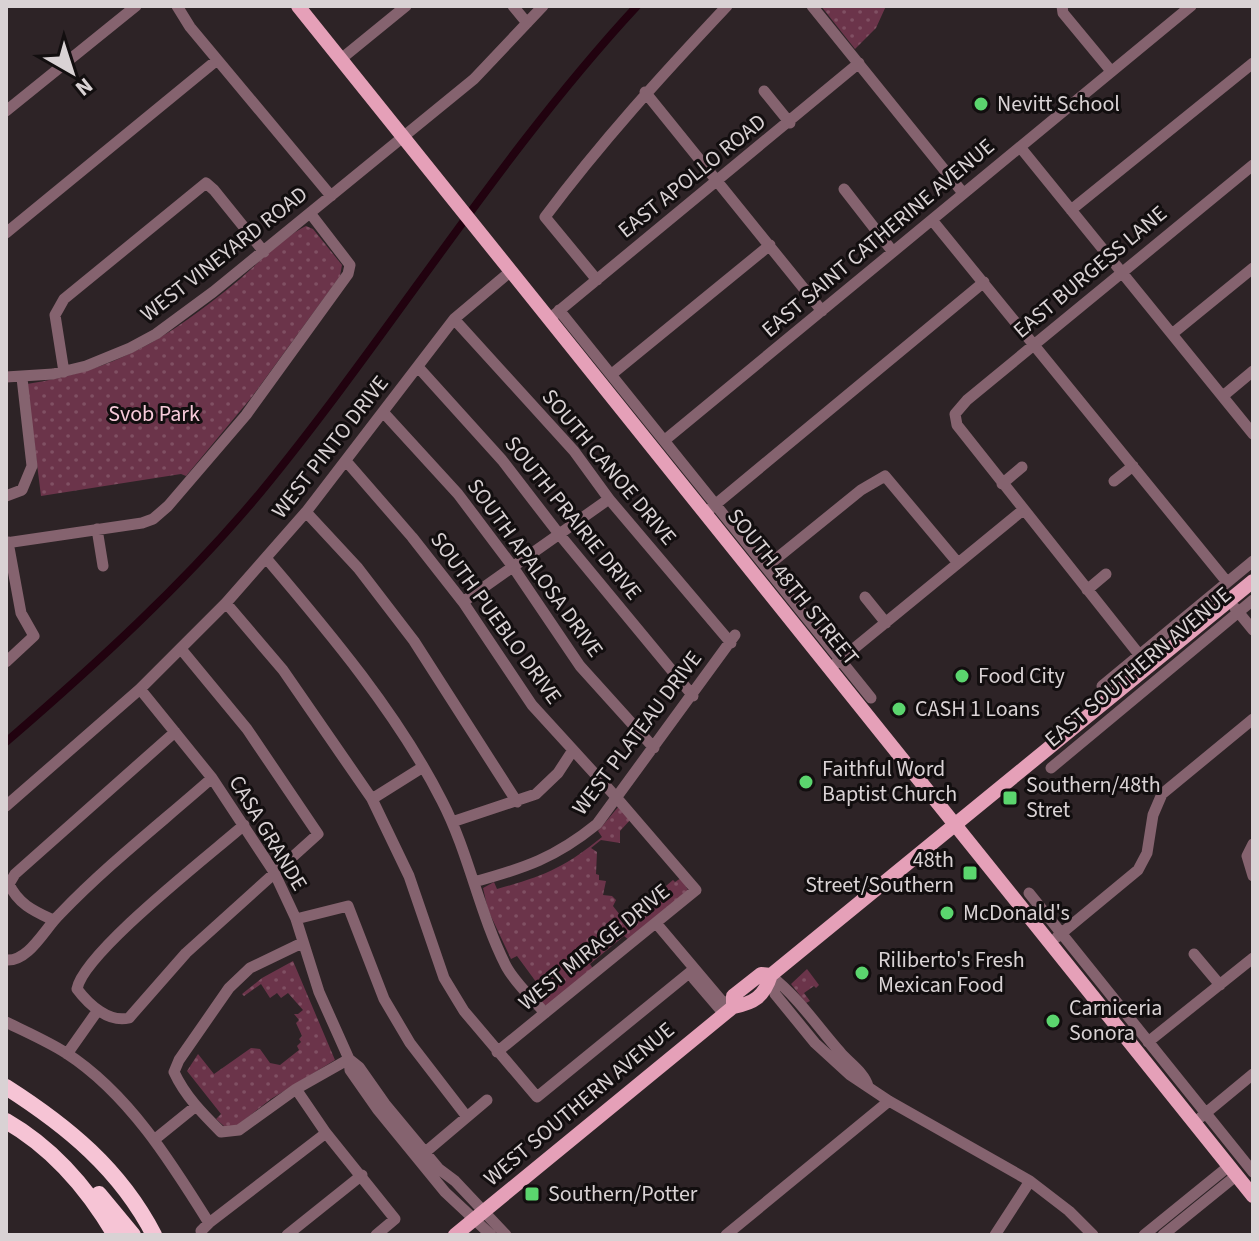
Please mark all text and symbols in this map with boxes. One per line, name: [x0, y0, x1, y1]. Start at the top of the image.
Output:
north arrow: [32, 32, 112, 112]
text: N: [68, 70, 100, 104]
place label: Nevitt School: [997, 88, 1120, 120]
marker: Nevitt School: [972, 95, 990, 113]
street label: EAST APOLLO ROAD: [611, 106, 773, 246]
street label: EAST SAINT CATHERINE AVENUE: [755, 131, 1001, 345]
street label: WEST VINEYARD ROAD: [134, 179, 314, 329]
street label: EAST BURGESS LANE: [1006, 198, 1174, 346]
street label: WEST PINTO DRIVE: [264, 369, 396, 525]
street label: SOUTH CANOE DRIVE: [534, 382, 684, 552]
park label: Svob Park: [108, 398, 200, 430]
street label: SOUTH PRAIRIE DRIVE: [497, 429, 649, 607]
street label: SOUTH APALOSA DRIVE: [459, 472, 611, 664]
street label: SOUTH 48TH STREET: [719, 502, 867, 673]
street label: SOUTH PUEBLO DRIVE: [422, 525, 570, 711]
street label: EAST SOUTHERN AVENUE: [1038, 579, 1238, 755]
street label: WEST PLATEAU DRIVE: [564, 644, 710, 822]
place label: Food City: [978, 660, 1065, 692]
marker: Food City: [953, 667, 971, 685]
place label: CASH 1 Loans: [915, 693, 1040, 725]
marker: CASH 1 Loans: [890, 700, 908, 718]
place label: Faithful Word Baptist Church: [822, 753, 957, 810]
street label: CASA GRANDE: [221, 769, 315, 897]
place label: Southern/48th Stret: [1026, 769, 1161, 826]
marker: Faithful Word Baptist Church: [797, 773, 815, 791]
marker: Southern/48th Stret: [1001, 789, 1019, 807]
place label: 48th Street/Southern: [805, 844, 954, 901]
marker: 48th Street/Southern: [961, 864, 979, 882]
street label: WEST MIRAGE DRIVE: [511, 876, 677, 1018]
place label: McDonald's: [963, 897, 1070, 929]
marker: McDonald's: [938, 904, 956, 922]
place label: Riliberto's Fresh Mexican Food: [878, 944, 1025, 1001]
marker: Riliberto's Fresh Mexican Food: [853, 964, 871, 982]
place label: Carniceria Sonora: [1069, 992, 1162, 1049]
marker: Carniceria Sonora: [1044, 1012, 1062, 1030]
street label: WEST SOUTHERN AVENUE: [477, 1014, 681, 1194]
place label: Southern/Potter: [548, 1178, 698, 1210]
marker: Southern/Potter: [523, 1185, 541, 1203]

